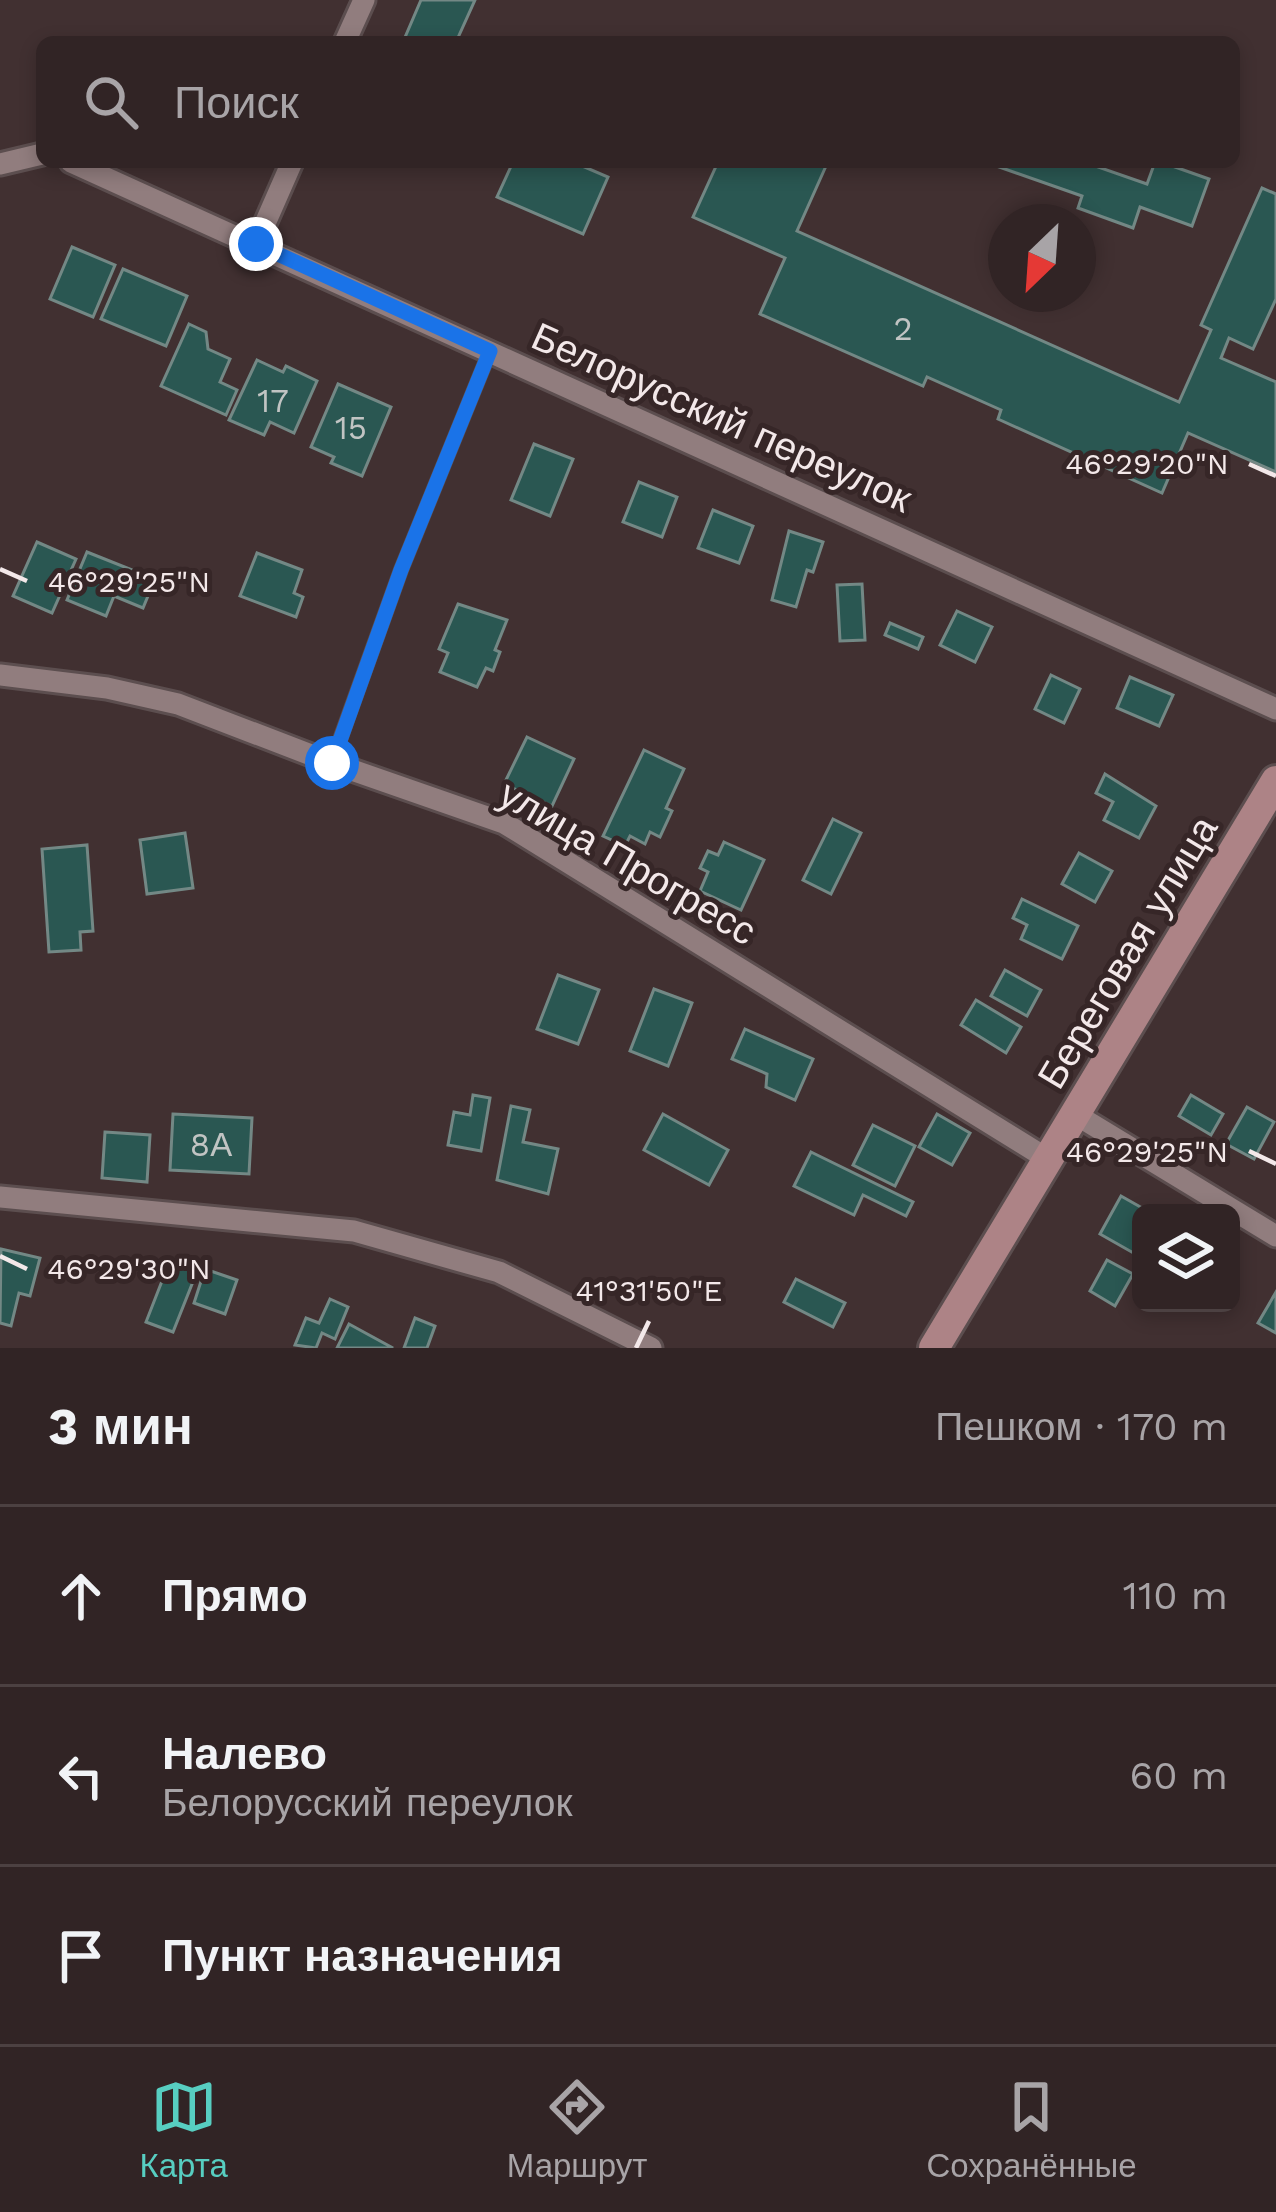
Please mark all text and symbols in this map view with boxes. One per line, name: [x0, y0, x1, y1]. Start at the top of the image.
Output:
search box: [36, 36, 1240, 168]
icon: search: [78, 69, 144, 135]
text: Поиск: [174, 76, 299, 129]
north arrow: [988, 204, 1096, 312]
route end: [229, 217, 283, 271]
house number: 2: [893, 309, 913, 348]
street label: Белорусский переулок: [525, 313, 919, 522]
house number: 17: [257, 381, 289, 420]
house number: 15: [335, 408, 367, 447]
text: 46°29'20"N: [1065, 446, 1229, 481]
text: 46°29'25"N: [48, 564, 210, 599]
route start: [305, 736, 359, 790]
street label: улица Прогресс: [492, 771, 764, 954]
street label: Береговая улица: [1028, 808, 1227, 1096]
house number: 8А: [190, 1125, 232, 1164]
text: 46°29'25"N: [1066, 1134, 1228, 1169]
map controls: [1132, 1204, 1240, 1312]
button: layers: [1132, 1204, 1240, 1312]
text: 46°29'30"N: [47, 1251, 211, 1286]
text: 41°31'50"E: [576, 1273, 722, 1308]
text: 3 мин: [48, 1397, 193, 1456]
text: Пешком · 170 m: [935, 1404, 1228, 1449]
icon: ahead: [48, 1563, 114, 1629]
text: Прямо: [162, 1569, 308, 1622]
text: 110 m: [1123, 1573, 1228, 1618]
text: Налево: [162, 1727, 327, 1780]
icon: left: [48, 1743, 114, 1809]
text: 60 m: [1130, 1753, 1228, 1798]
text: Белорусский переулок: [162, 1780, 572, 1825]
icon: arrive: [48, 1923, 114, 1989]
text: Пункт назначения: [162, 1929, 562, 1982]
tab: Карта: [139, 2074, 228, 2185]
tab: Маршрут: [507, 2074, 647, 2185]
tab: Сохранённые: [926, 2074, 1137, 2185]

